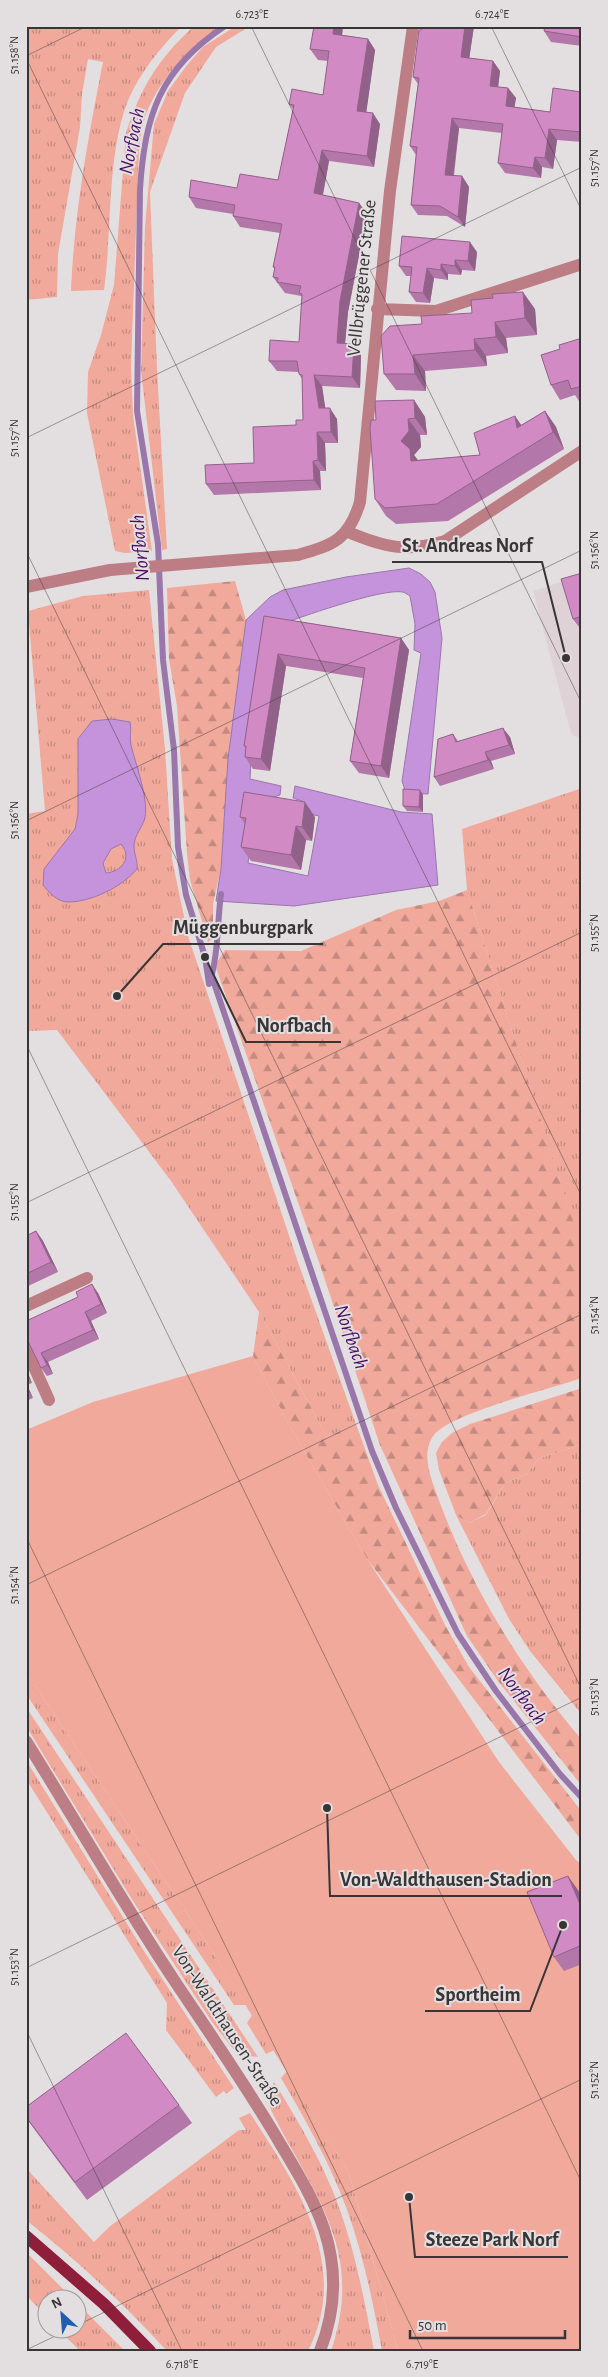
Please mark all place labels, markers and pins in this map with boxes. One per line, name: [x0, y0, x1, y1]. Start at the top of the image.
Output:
callout: St. Andreas Norf: [392, 527, 542, 562]
callout: Müggenburgpark: [163, 909, 323, 944]
callout: Norfbach: [246, 1007, 341, 1042]
callout: Von-Waldthausen-Stadion: [330, 1861, 562, 1896]
callout: Sportheim: [425, 1976, 530, 2011]
callout: Steeze Park Norf: [415, 2222, 568, 2257]

